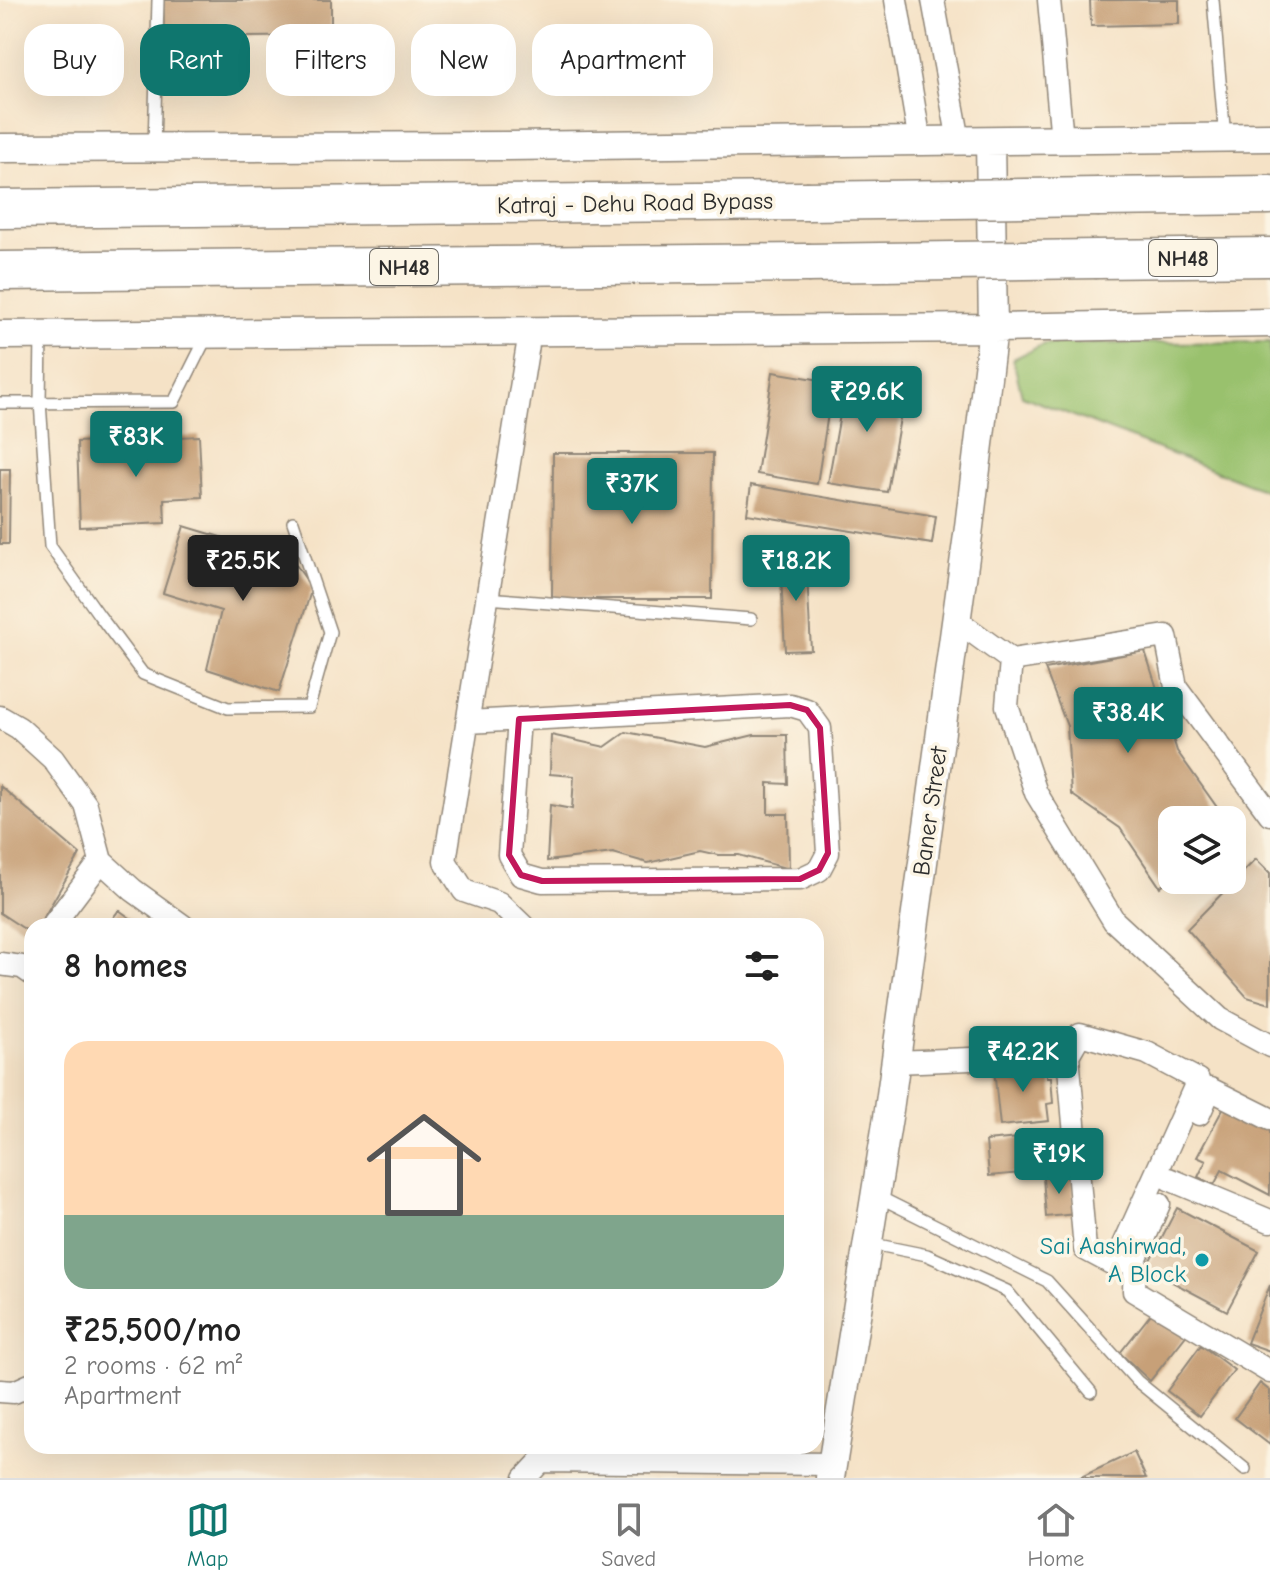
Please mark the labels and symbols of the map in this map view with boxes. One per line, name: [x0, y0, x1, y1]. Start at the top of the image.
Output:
street label: Katraj - Dehu Road Bypass: [497, 187, 773, 219]
road number: NH48: [1149, 240, 1217, 276]
road number: NH48: [370, 249, 438, 285]
pin: ₹29.6K: [802, 366, 932, 434]
pin: ₹83K: [89, 411, 183, 479]
pin: ₹37K: [585, 458, 679, 526]
pin: ₹25.5K: [178, 535, 308, 603]
pin: ₹18.2K: [731, 535, 861, 603]
pin: ₹38.4K: [1063, 687, 1193, 755]
street label: Baner Street: [907, 743, 953, 877]
pin: ₹42.2K: [958, 1026, 1088, 1094]
pin: ₹19K: [1012, 1128, 1106, 1196]
place label: Sai Aashirwad, A Block: [1040, 1232, 1186, 1288]
marker: Sai Aashirwad, A Block: [1193, 1251, 1211, 1269]

